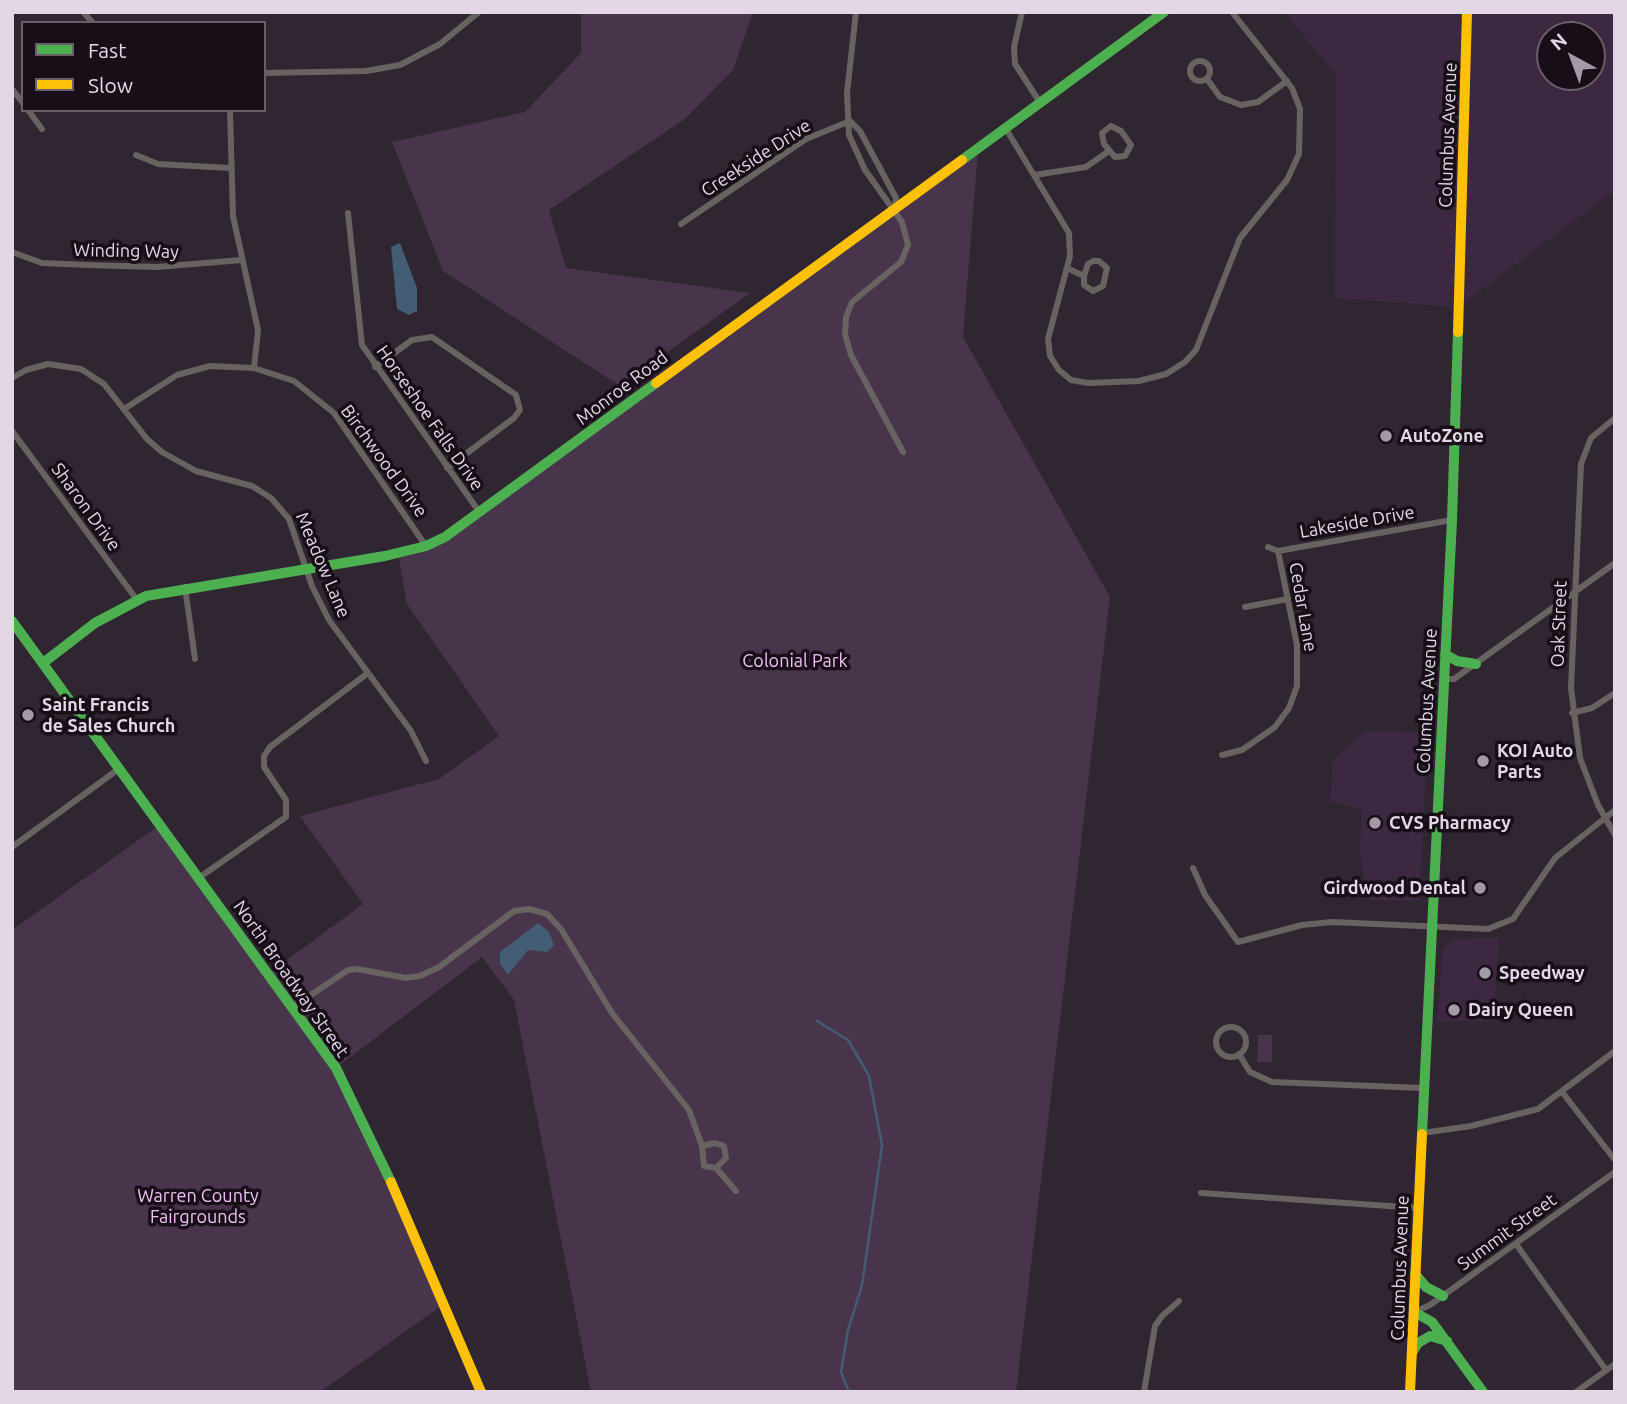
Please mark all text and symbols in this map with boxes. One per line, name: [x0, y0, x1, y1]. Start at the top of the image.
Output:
legend: [21, 21, 266, 112]
north arrow: [1536, 21, 1606, 91]
text: N: [1546, 29, 1571, 55]
text: Fast: [88, 38, 126, 62]
street label: Columbus Avenue: [1435, 62, 1461, 208]
text: Slow: [88, 73, 133, 97]
street label: Creekside Drive: [697, 115, 815, 201]
street label: Winding Way: [73, 239, 179, 263]
street label: Horseshoe Falls Drive: [372, 341, 488, 495]
street label: Monroe Road: [572, 346, 672, 430]
street label: Birchwood Drive: [336, 401, 432, 521]
place label: AutoZone: [1400, 425, 1484, 447]
marker: AutoZone: [1378, 428, 1394, 444]
street label: Sharon Drive: [47, 459, 125, 555]
street label: Lakeside Drive: [1298, 501, 1416, 543]
street label: Meadow Lane: [291, 509, 355, 621]
street label: Cedar Lane: [1285, 561, 1321, 653]
street label: Oak Street: [1547, 580, 1571, 668]
street label: Columbus Avenue: [1412, 628, 1442, 774]
park label: Colonial Park: [742, 650, 848, 672]
place label: Saint Francis de Sales Church: [42, 694, 175, 736]
marker: Saint Francis de Sales Church: [20, 707, 36, 723]
place label: KOI Auto Parts: [1497, 740, 1573, 782]
marker: KOI Auto Parts: [1475, 753, 1491, 769]
place label: CVS Pharmacy: [1389, 812, 1511, 834]
marker: CVS Pharmacy: [1367, 815, 1383, 831]
place label: Girdwood Dental: [1323, 877, 1466, 899]
marker: Girdwood Dental: [1472, 880, 1488, 896]
street label: North Broadway Street: [229, 896, 353, 1062]
place label: Speedway: [1499, 962, 1585, 984]
marker: Speedway: [1477, 965, 1493, 981]
place label: Dairy Queen: [1468, 999, 1574, 1021]
marker: Dairy Queen: [1446, 1002, 1462, 1018]
park label: Warren County Fairgrounds: [137, 1185, 259, 1228]
street label: Summit Street: [1453, 1189, 1561, 1275]
street label: Columbus Avenue: [1387, 1195, 1413, 1341]

